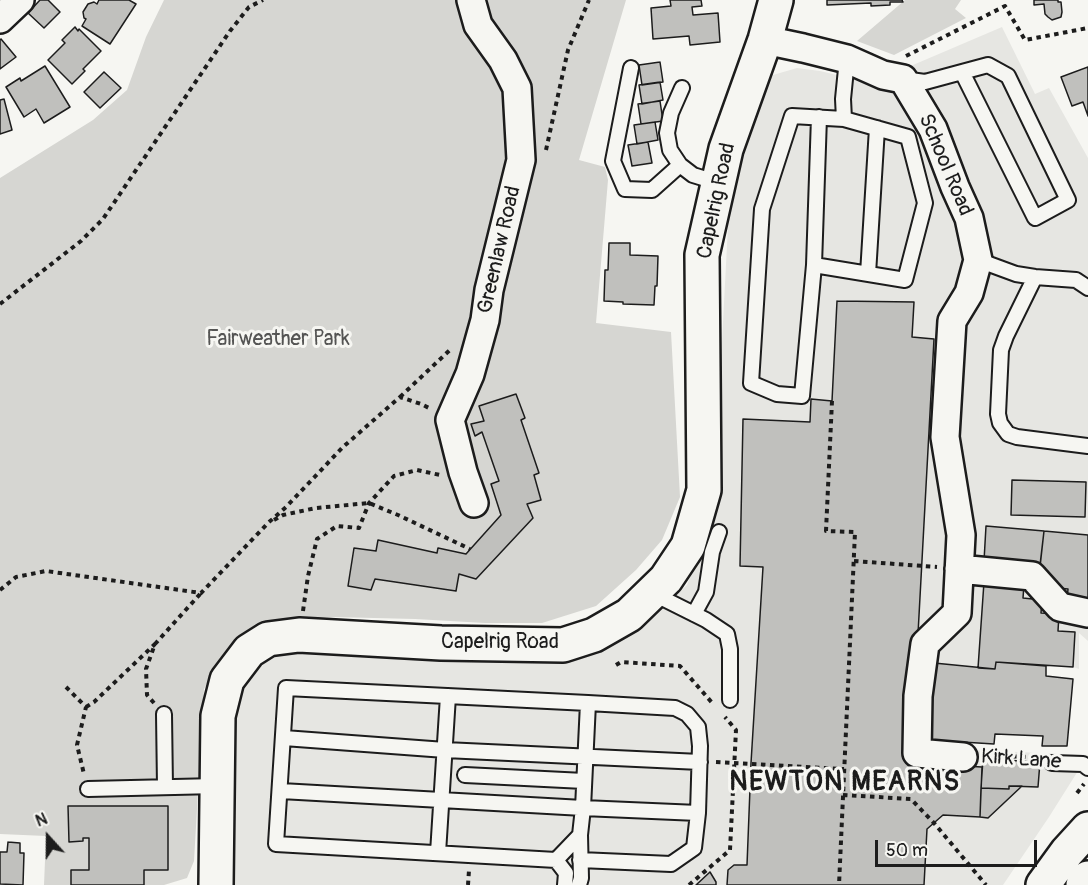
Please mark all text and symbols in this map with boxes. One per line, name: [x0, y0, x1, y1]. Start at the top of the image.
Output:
street label: School Road: [912, 110, 978, 220]
street label: Capelrig Road: [692, 141, 742, 261]
street label: Greenlaw Road: [473, 184, 527, 316]
park label: Fairweather Park: [206, 327, 350, 353]
street label: Capelrig Road: [441, 630, 559, 656]
street label: Kirk Lane: [980, 745, 1062, 775]
district label: NEWTON MEARNS: [729, 767, 961, 799]
north arrow: [18, 807, 78, 867]
text: N: [33, 809, 50, 831]
scale bar: [878, 828, 1040, 866]
text: 50 m: [886, 839, 928, 862]

